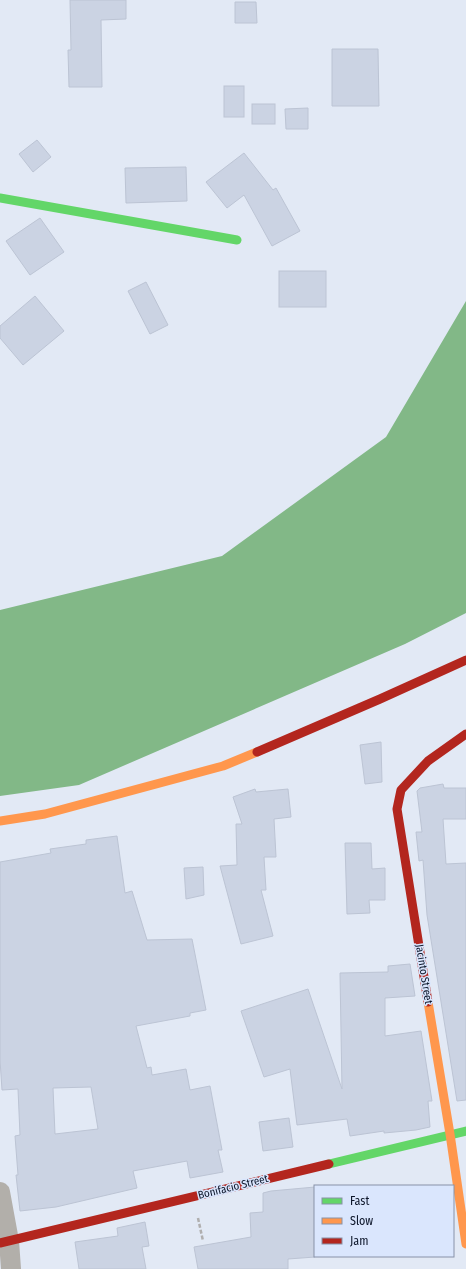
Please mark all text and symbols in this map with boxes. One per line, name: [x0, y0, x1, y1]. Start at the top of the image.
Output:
street label: Jacinto Street: [413, 943, 435, 1005]
street label: Bonifacio Street: [197, 1172, 270, 1202]
legend: [314, 1185, 454, 1257]
text: Fast: [350, 1194, 369, 1208]
text: Slow: [350, 1214, 373, 1228]
text: Jam: [350, 1234, 368, 1248]

